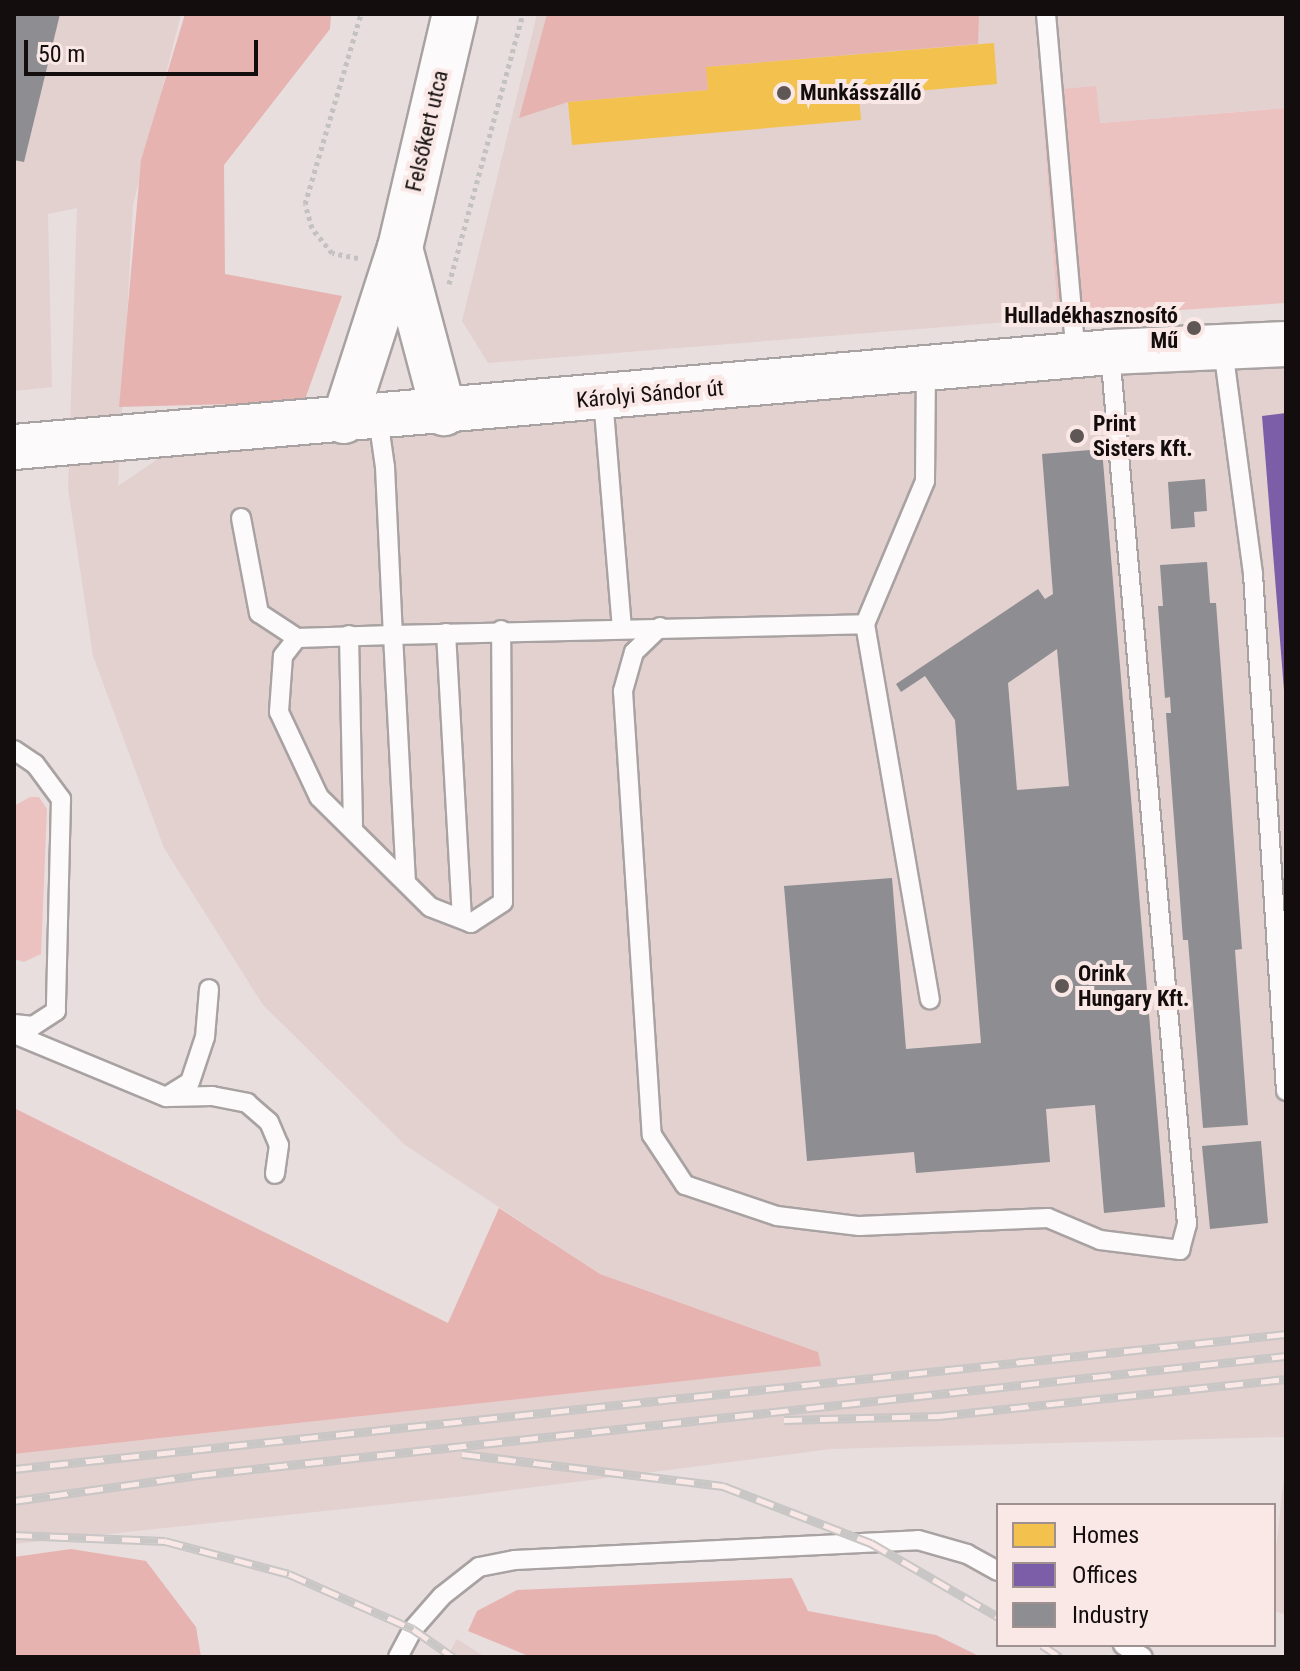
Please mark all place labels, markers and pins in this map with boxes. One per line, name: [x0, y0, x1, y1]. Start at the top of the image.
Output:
place label: Munkásszálló: [800, 80, 922, 106]
marker: Munkásszálló: [775, 84, 793, 102]
place label: Hulladékhasznosító Mű: [1004, 302, 1178, 354]
marker: Hulladékhasznosító Mű: [1185, 319, 1203, 337]
place label: Print Sisters Kft.: [1093, 410, 1193, 462]
marker: Print Sisters Kft.: [1068, 427, 1086, 445]
place label: Orink Hungary Kft.: [1078, 960, 1189, 1012]
marker: Orink Hungary Kft.: [1053, 977, 1071, 995]

